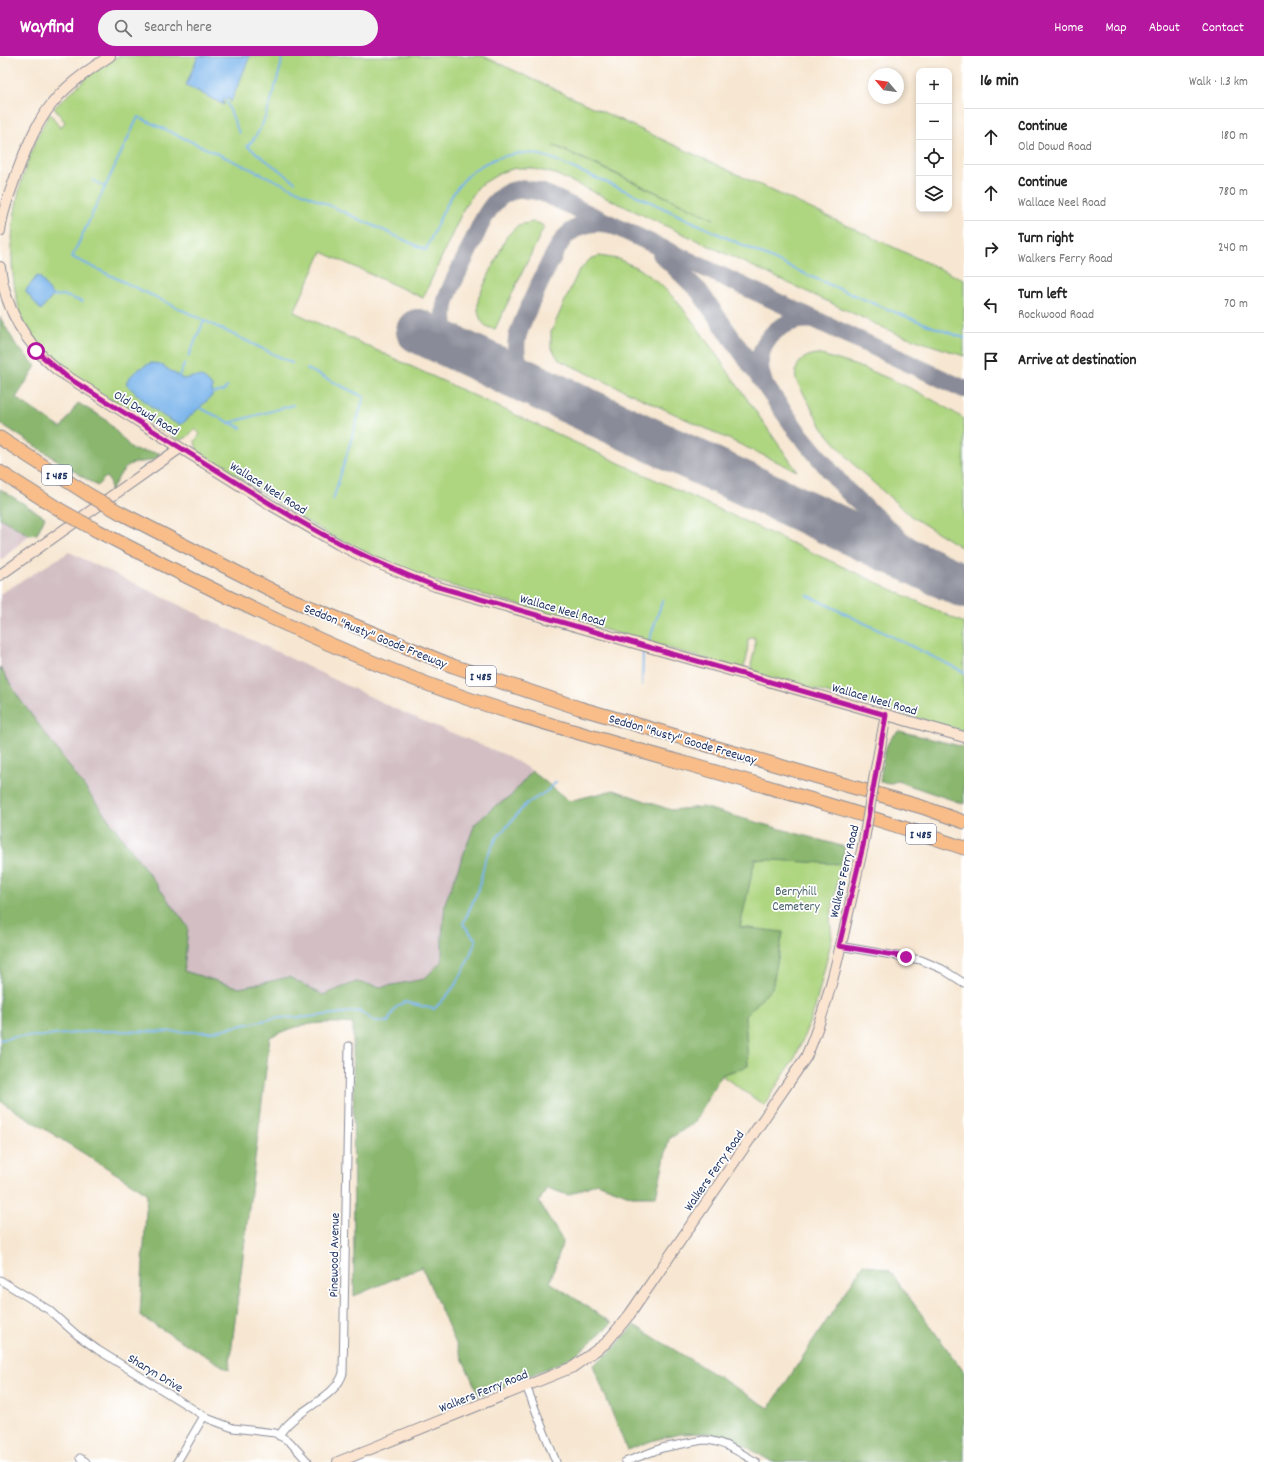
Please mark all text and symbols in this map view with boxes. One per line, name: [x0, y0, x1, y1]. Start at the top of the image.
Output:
search box: [98, 10, 378, 46]
text: Wayfind: [20, 15, 74, 42]
icon: search: [112, 17, 134, 39]
text: Search here: [144, 17, 212, 39]
text: Home: [1054, 18, 1083, 38]
text: Map: [1105, 18, 1127, 38]
text: About: [1149, 18, 1180, 38]
text: Contact: [1202, 18, 1244, 38]
north arrow: [868, 68, 904, 104]
map controls: [916, 68, 952, 212]
button: +: [916, 68, 952, 104]
text: 16 min: [980, 70, 1019, 94]
text: Walk · 1.3 km: [1189, 73, 1248, 92]
button: −: [916, 104, 952, 140]
text: Continue: [1018, 116, 1067, 138]
icon: ahead: [980, 126, 1002, 148]
text: 180 m: [1221, 127, 1248, 146]
text: Old Dowd Road: [1018, 138, 1092, 157]
button: locate: [916, 140, 952, 176]
text: Continue: [1018, 172, 1067, 194]
button: layers: [916, 176, 952, 212]
icon: ahead: [980, 182, 1002, 204]
text: 780 m: [1219, 183, 1248, 202]
text: Wallace Neel Road: [1018, 194, 1106, 213]
text: Turn right: [1018, 228, 1074, 250]
icon: right: [980, 238, 1002, 260]
text: 240 m: [1218, 239, 1248, 258]
text: Walkers Ferry Road: [1018, 250, 1113, 269]
text: Turn left: [1018, 284, 1067, 306]
icon: left: [980, 294, 1002, 316]
text: 70 m: [1224, 295, 1248, 314]
text: Rockwood Road: [1018, 306, 1094, 325]
route start: [27, 342, 45, 360]
icon: arrive: [980, 350, 1002, 372]
text: Arrive at destination: [1018, 350, 1136, 372]
street label: Old Dowd Road: [109, 386, 182, 442]
street label: Wallace Neel Road: [225, 458, 310, 520]
road number: I 485: [42, 465, 72, 485]
street label: Wallace Neel Road: [517, 590, 607, 633]
street label: Seddon "Rusty" Goode Freeway: [301, 600, 450, 675]
road number: I 485: [466, 666, 496, 686]
street label: Wallace Neel Road: [829, 679, 919, 722]
street label: Seddon "Rusty" Goode Freeway: [606, 710, 759, 771]
street label: Walkers Ferry Road: [826, 823, 865, 920]
road number: I 485: [906, 824, 936, 844]
park label: Berryhill Cemetery: [772, 883, 820, 917]
route end: [897, 948, 915, 966]
street label: Walkers Ferry Road: [680, 1127, 750, 1216]
street label: Pinewood Avenue: [325, 1212, 346, 1297]
street label: Sharyn Drive: [123, 1350, 186, 1398]
street label: Walkers Ferry Road: [436, 1366, 531, 1419]

